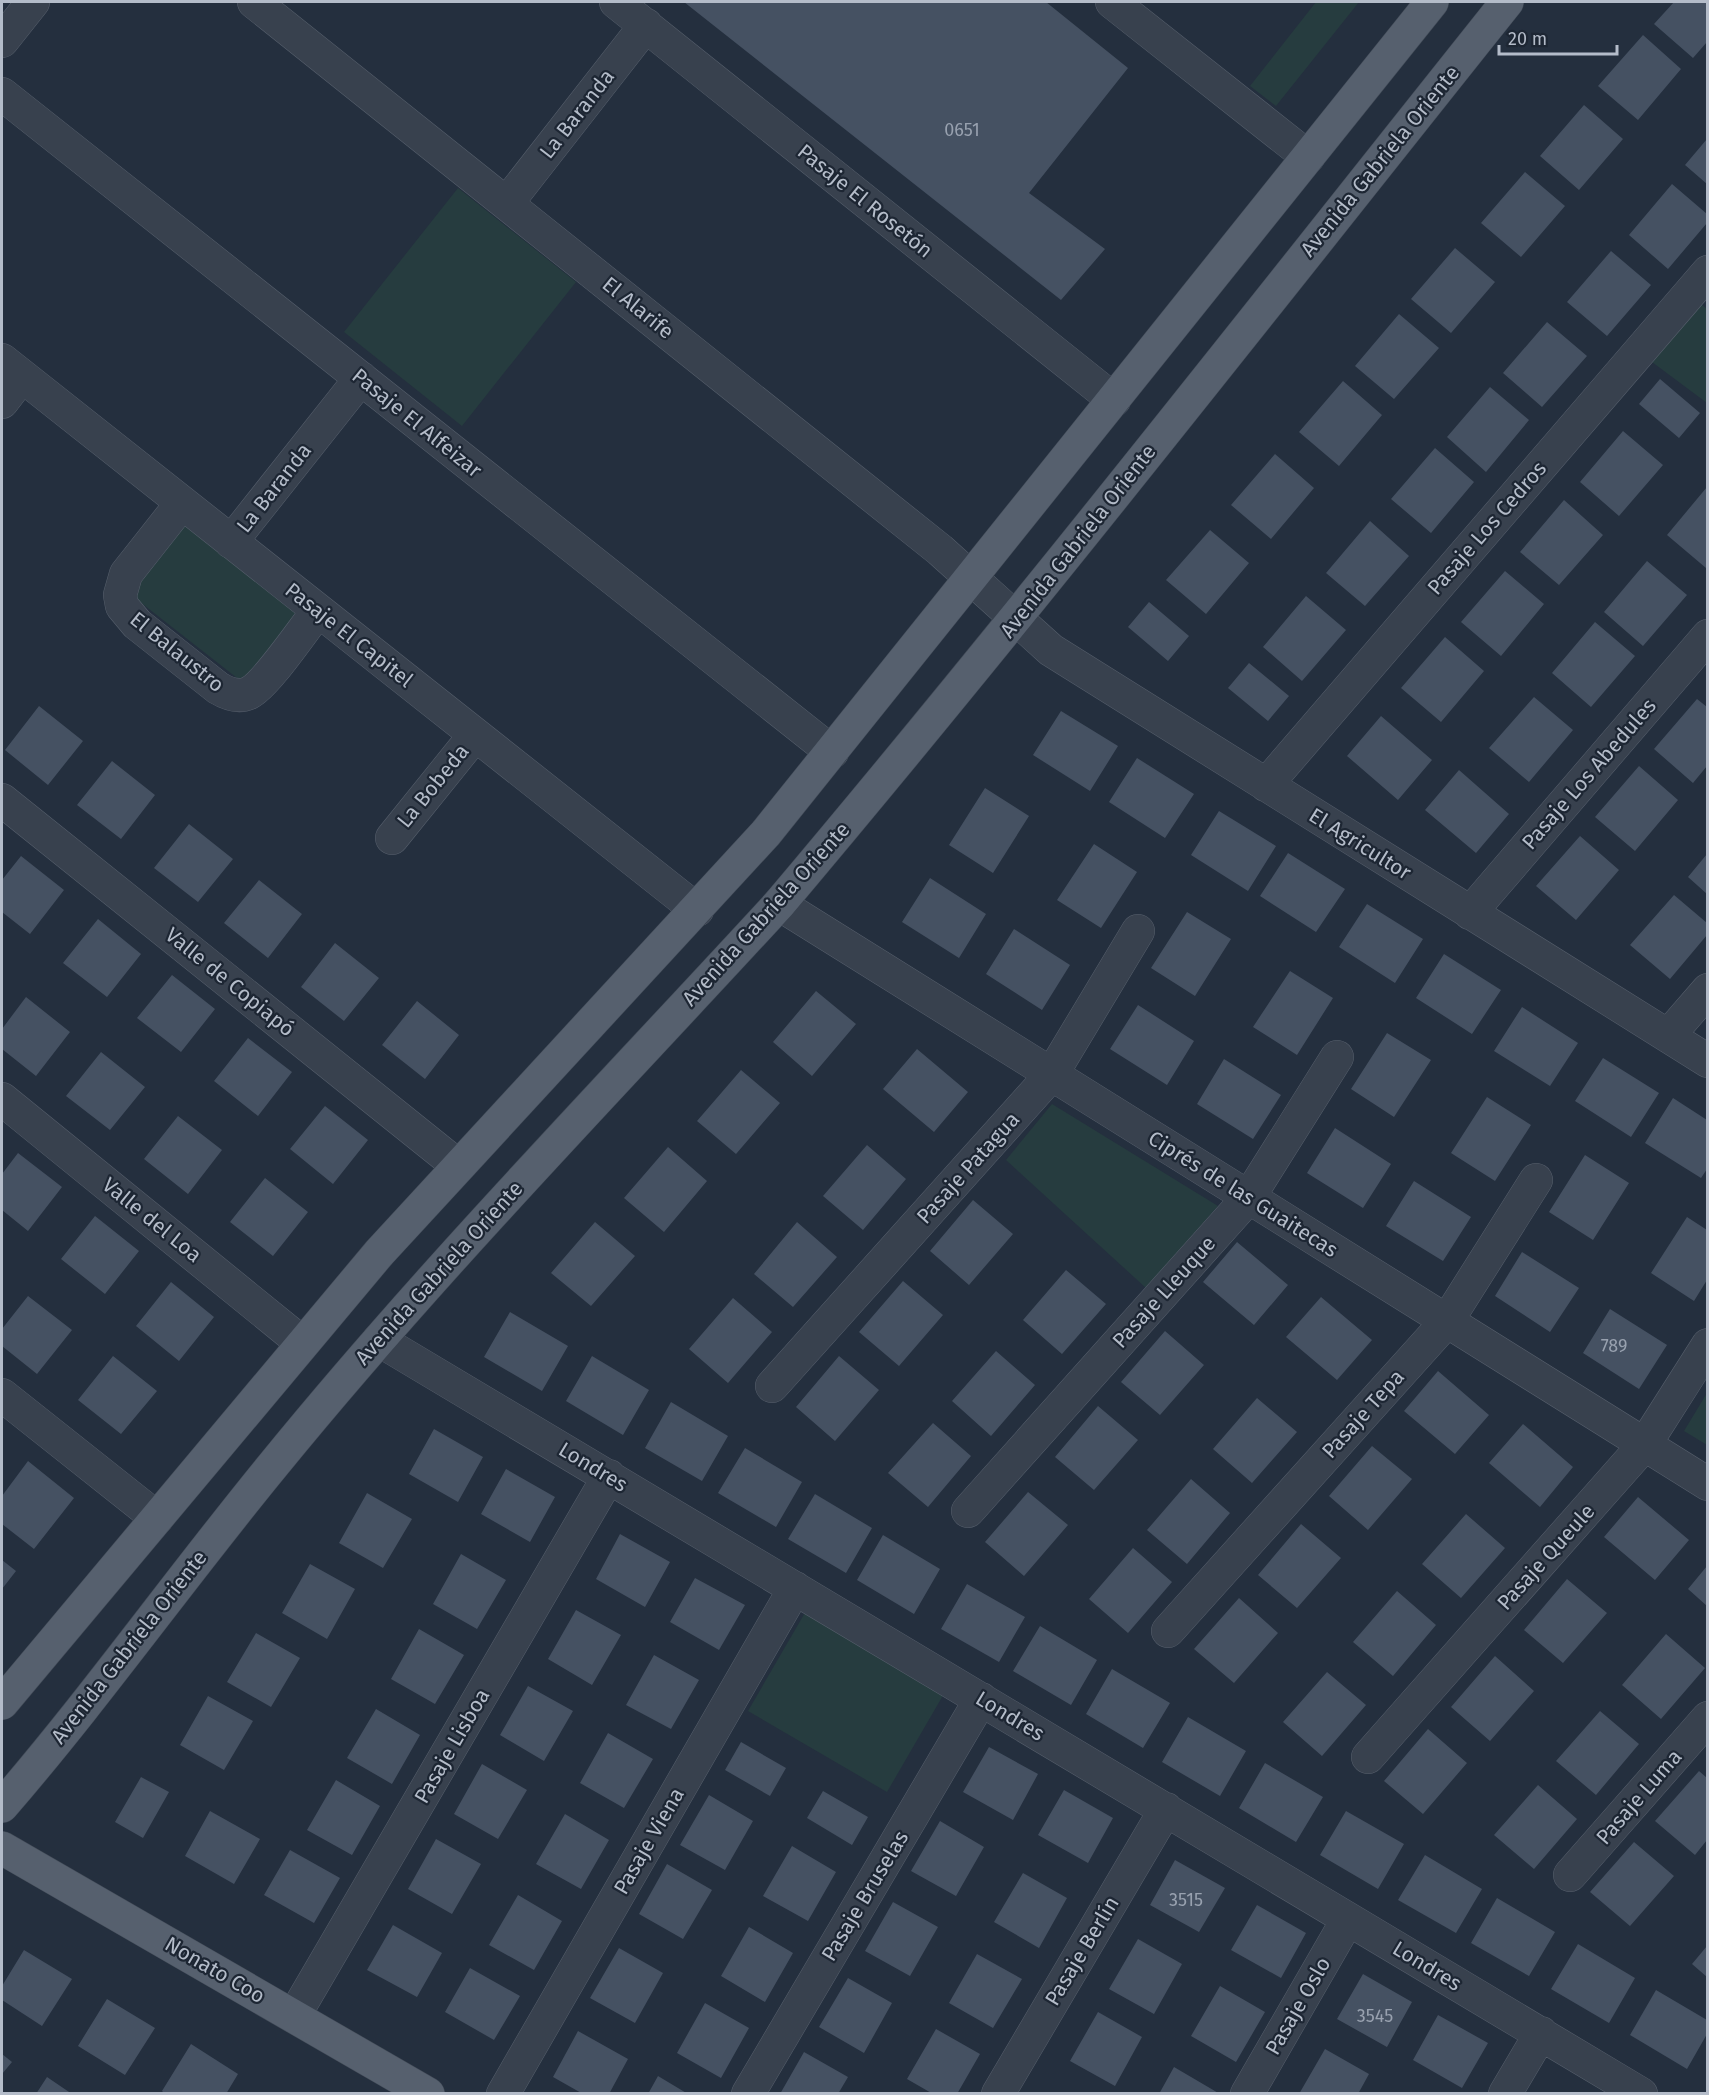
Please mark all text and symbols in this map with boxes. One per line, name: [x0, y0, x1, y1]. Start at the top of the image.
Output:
scale bar: [1499, 18, 1618, 56]
text: 20 m: [1508, 28, 1547, 50]
street label: Avenida Gabriela Oriente: [1295, 60, 1465, 262]
street label: La Baranda: [534, 64, 620, 164]
house number: 0651: [944, 119, 980, 141]
street label: Pasaje El Rosetón: [792, 139, 938, 263]
street label: El Alarife: [597, 271, 679, 345]
street label: Pasaje El Alfeizar: [347, 363, 487, 483]
street label: La Baranda: [231, 438, 317, 538]
street label: Avenida Gabriela Oriente: [994, 439, 1162, 643]
street label: Pasaje Los Cedros: [1422, 456, 1552, 600]
street label: Pasaje El Capitel: [280, 577, 418, 693]
street label: El Balaustro: [125, 606, 229, 698]
street label: Pasaje Los Abedules: [1516, 693, 1662, 855]
street label: La Bobeda: [391, 739, 475, 833]
street label: El Agricultor: [1304, 802, 1416, 886]
street label: Avenida Gabriela Oriente: [677, 817, 855, 1011]
street label: Valle de Copiapó: [160, 922, 300, 1042]
street label: Pasaje Patagua: [911, 1107, 1025, 1229]
street label: Ciprés de las Guaitecas: [1143, 1125, 1343, 1263]
street label: Valle del Loa: [97, 1172, 207, 1268]
street label: Avenida Gabriela Oriente: [350, 1176, 528, 1370]
street label: Pasaje Lleuque: [1107, 1230, 1221, 1354]
house number: 789: [1601, 1335, 1627, 1357]
street label: Pasaje Tepa: [1316, 1364, 1410, 1464]
street label: Londres: [554, 1436, 632, 1498]
street label: Pasaje Queule: [1492, 1499, 1600, 1615]
street label: Avenida Gabriela Oriente: [45, 1545, 213, 1749]
street label: Pasaje Lisboa: [409, 1684, 495, 1808]
street label: Londres: [971, 1685, 1049, 1747]
street label: Pasaje Luma: [1591, 1744, 1687, 1850]
street label: Pasaje Viena: [608, 1783, 690, 1899]
street label: Pasaje Bruselas: [816, 1826, 914, 1966]
house number: 3515: [1169, 1889, 1203, 1911]
street label: Pasaje Berlín: [1039, 1892, 1125, 2010]
street label: Nonato Coo: [160, 1931, 270, 2009]
street label: Londres: [1388, 1935, 1466, 1997]
street label: Pasaje Oslo: [1260, 1952, 1336, 2060]
house number: 3545: [1357, 2005, 1393, 2027]

